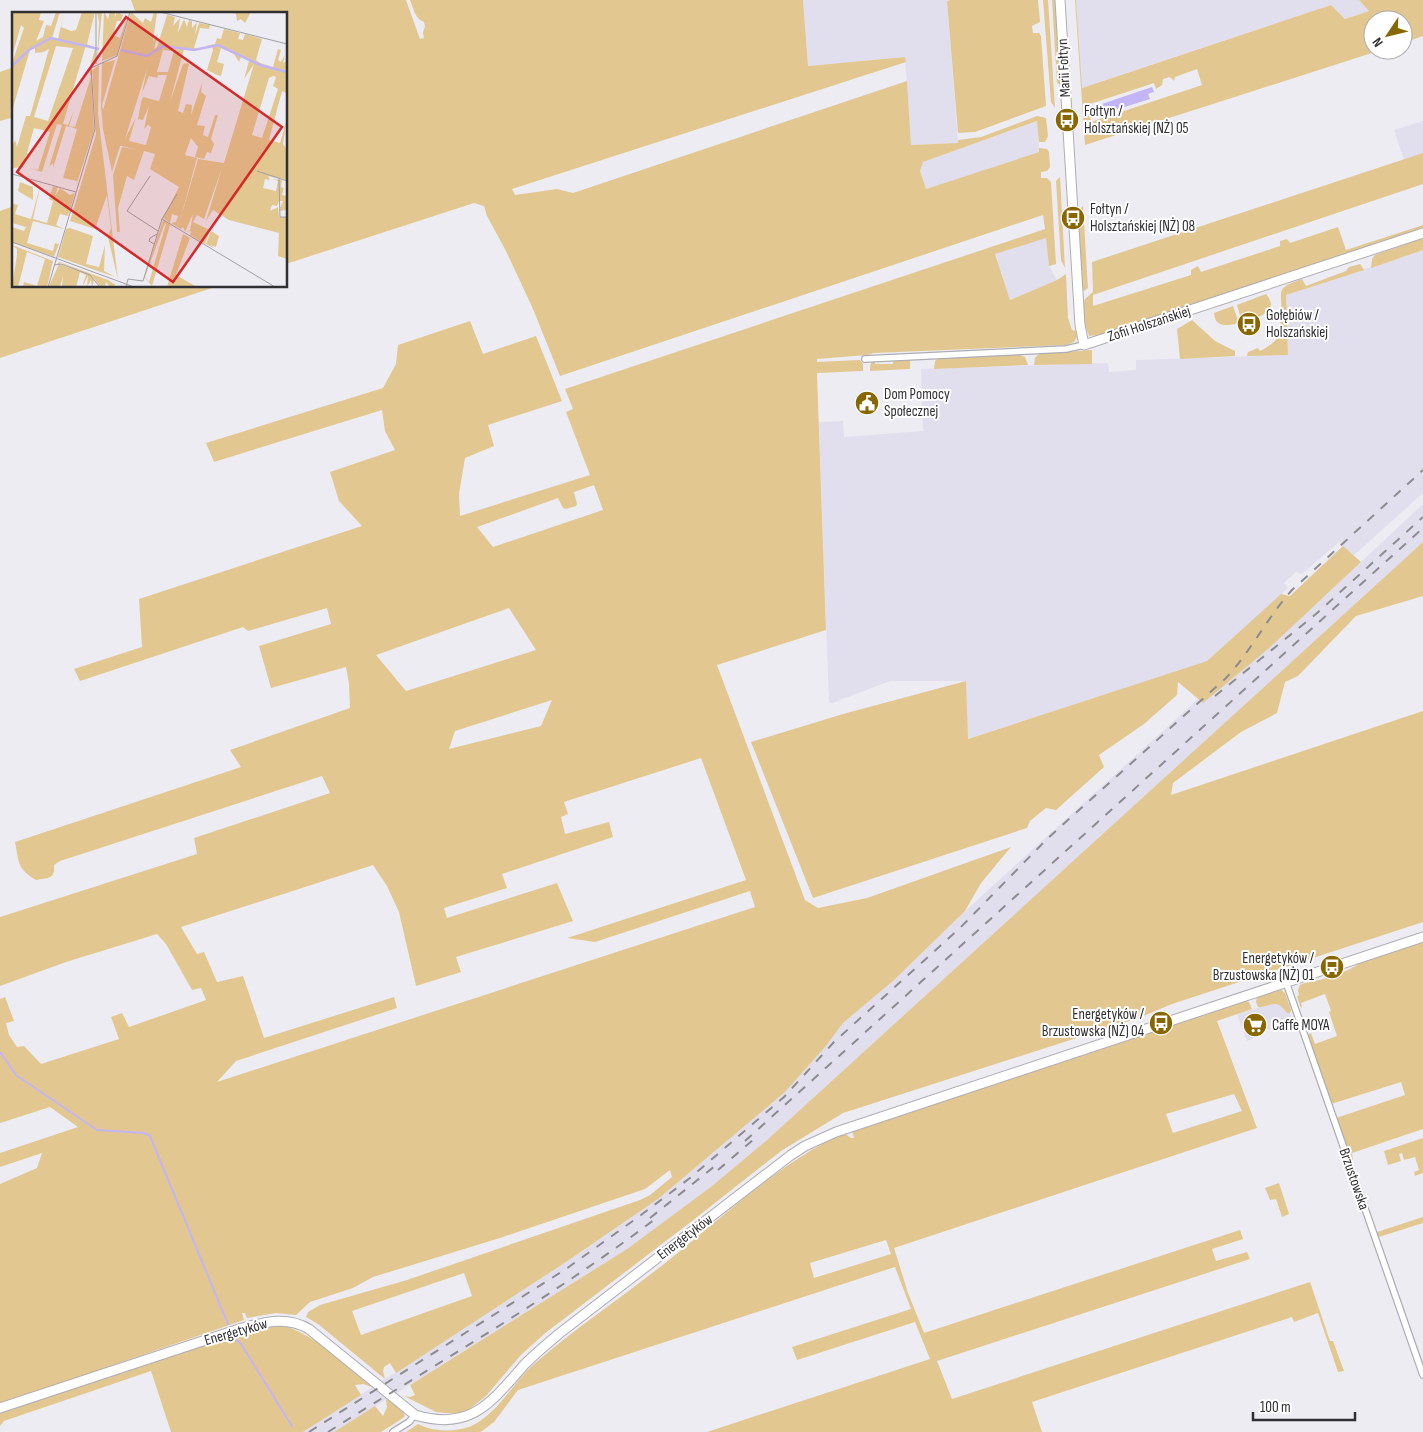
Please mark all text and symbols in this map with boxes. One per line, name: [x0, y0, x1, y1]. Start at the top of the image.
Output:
north arrow: [1363, 10, 1413, 60]
inset map: [12, 12, 288, 288]
text: N: [1369, 34, 1387, 50]
street label: Marii Fołtyn: [1053, 38, 1075, 98]
place label: Fołtyn / Holsztańskiej (NŻ) 05: [1084, 102, 1189, 138]
bus stop icon: Fołtyn / Holsztańskiej (NŻ) 05: [1054, 107, 1080, 133]
place label: Fołtyn / Holsztańskiej (NŻ) 08: [1090, 200, 1195, 236]
bus stop icon: Fołtyn / Holsztańskiej (NŻ) 08: [1060, 205, 1086, 231]
street label: Zofii Holszańskiej: [1105, 302, 1193, 346]
place label: Gołębiów / Holszańskiej: [1266, 306, 1328, 342]
bus stop icon: Gołębiów / Holszańskiej: [1236, 311, 1262, 337]
place label: Dom Pomocy Społecznej: [884, 385, 950, 421]
public building icon: Dom Pomocy Społecznej: [854, 390, 880, 416]
place label: Energetyków / Brzustowska (NŻ) 01: [1213, 949, 1315, 985]
bus stop icon: Energetyków / Brzustowska (NŻ) 01: [1319, 954, 1345, 980]
place label: Energetyków / Brzustowska (NŻ) 04: [1042, 1005, 1145, 1041]
bus stop icon: Energetyków / Brzustowska (NŻ) 04: [1148, 1010, 1174, 1036]
supermarket icon: Caffe MOYA: [1242, 1012, 1268, 1038]
place label: Caffe MOYA: [1272, 1016, 1330, 1035]
street label: Brzustowska: [1335, 1146, 1373, 1213]
street label: Energetyków: [653, 1210, 717, 1264]
street label: Energetyków: [202, 1314, 270, 1350]
scale bar: [1253, 1390, 1356, 1422]
text: 100 m: [1260, 1398, 1291, 1417]

